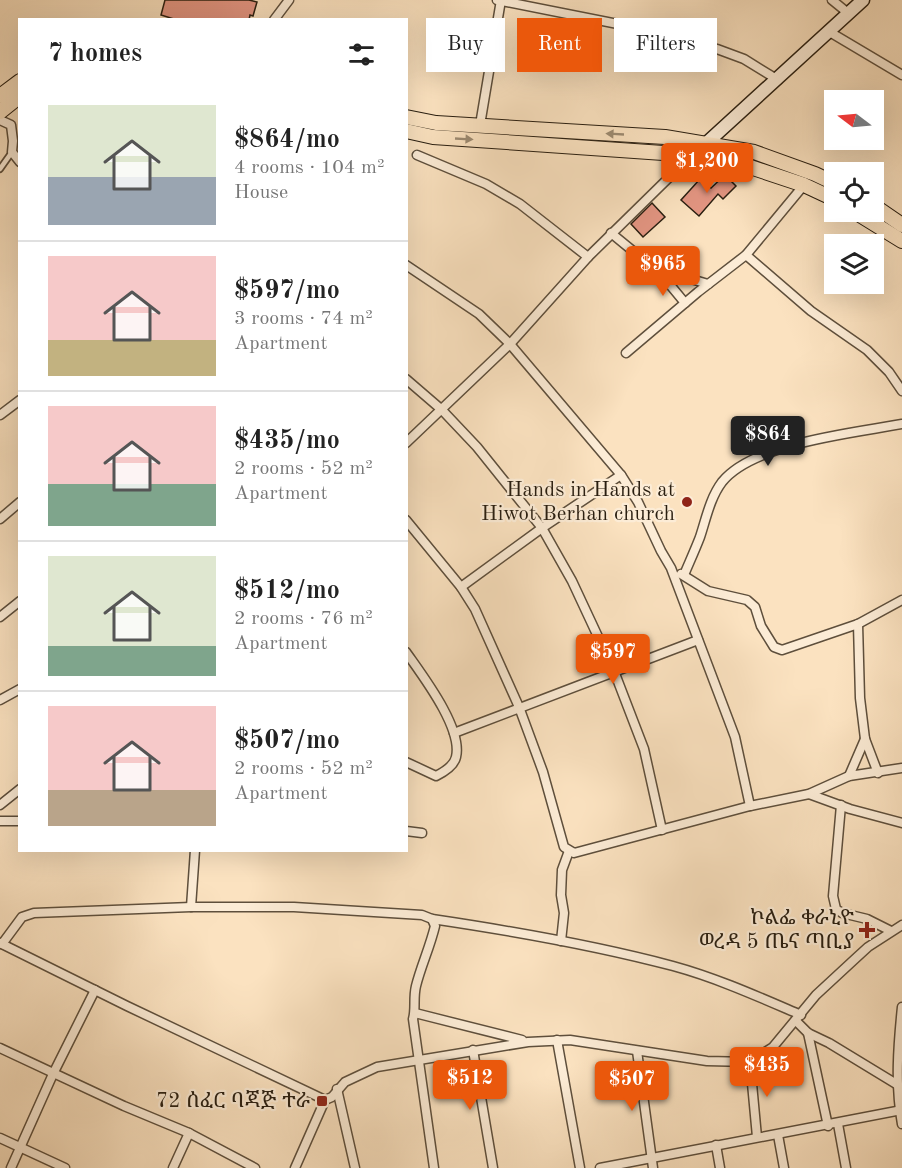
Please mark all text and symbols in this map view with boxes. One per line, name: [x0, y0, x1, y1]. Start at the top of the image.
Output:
chip: Buy: [426, 18, 505, 72]
chip: Rent: [517, 18, 602, 72]
chip: Filters: [614, 18, 717, 72]
icon: filters: [345, 38, 378, 71]
text: 7 homes: [48, 41, 142, 67]
north arrow: [824, 90, 884, 150]
map controls: [824, 90, 884, 294]
text: $864/mo: [234, 127, 340, 153]
icon: home: [96, 129, 168, 201]
one-way arrow: [605, 130, 624, 139]
one-way arrow: [455, 134, 474, 143]
pin: $1,200: [658, 143, 756, 194]
text: $1,200: [675, 152, 739, 172]
text: 4 rooms · 104 m²: [234, 158, 384, 178]
button: locate: [824, 162, 884, 222]
text: House: [234, 183, 288, 203]
button: layers: [824, 234, 884, 294]
pin: $965: [627, 246, 699, 297]
text: $965: [640, 255, 686, 275]
text: $597/mo: [234, 278, 340, 304]
icon: home: [96, 280, 168, 352]
text: 3 rooms · 74 m²: [234, 309, 373, 329]
text: Apartment: [234, 334, 328, 354]
pin: $864: [732, 416, 804, 467]
text: $864: [745, 425, 791, 445]
text: $435/mo: [234, 428, 340, 454]
icon: home: [96, 430, 168, 502]
text: 2 rooms · 52 m²: [234, 459, 373, 479]
place label: Hands in Hands at Hiwot Berhan church: [481, 480, 675, 525]
text: Apartment: [234, 484, 328, 504]
marker: Hands in Hands at Hiwot Berhan church: [680, 495, 694, 509]
text: $512/mo: [234, 578, 340, 604]
icon: home: [96, 580, 168, 652]
text: 2 rooms · 76 m²: [234, 609, 373, 629]
text: Apartment: [234, 634, 328, 654]
pin: $597: [577, 634, 649, 685]
text: $597: [590, 643, 636, 663]
text: $507/mo: [234, 728, 340, 754]
icon: home: [96, 730, 168, 802]
text: 2 rooms · 52 m²: [234, 759, 373, 779]
text: Apartment: [234, 784, 328, 804]
place label: ኮልፌ ቀራኒዮ ወረዳ 5 ጤና ጣቢያ: [699, 908, 854, 953]
marker: ኮልፌ ቀራኒዮ ወረዳ 5 ጤና ጣቢያ: [858, 921, 876, 939]
pin: $435: [731, 1047, 803, 1098]
text: $435: [744, 1056, 790, 1076]
pin: $512: [434, 1060, 506, 1111]
pin: $507: [596, 1061, 668, 1112]
text: $512: [447, 1069, 493, 1089]
text: $507: [609, 1070, 655, 1090]
place label: 72 ሰፈር ባጃጅ ተራ: [156, 1090, 310, 1112]
marker: 72 ሰፈር ባጃጅ ተራ: [315, 1094, 329, 1108]

